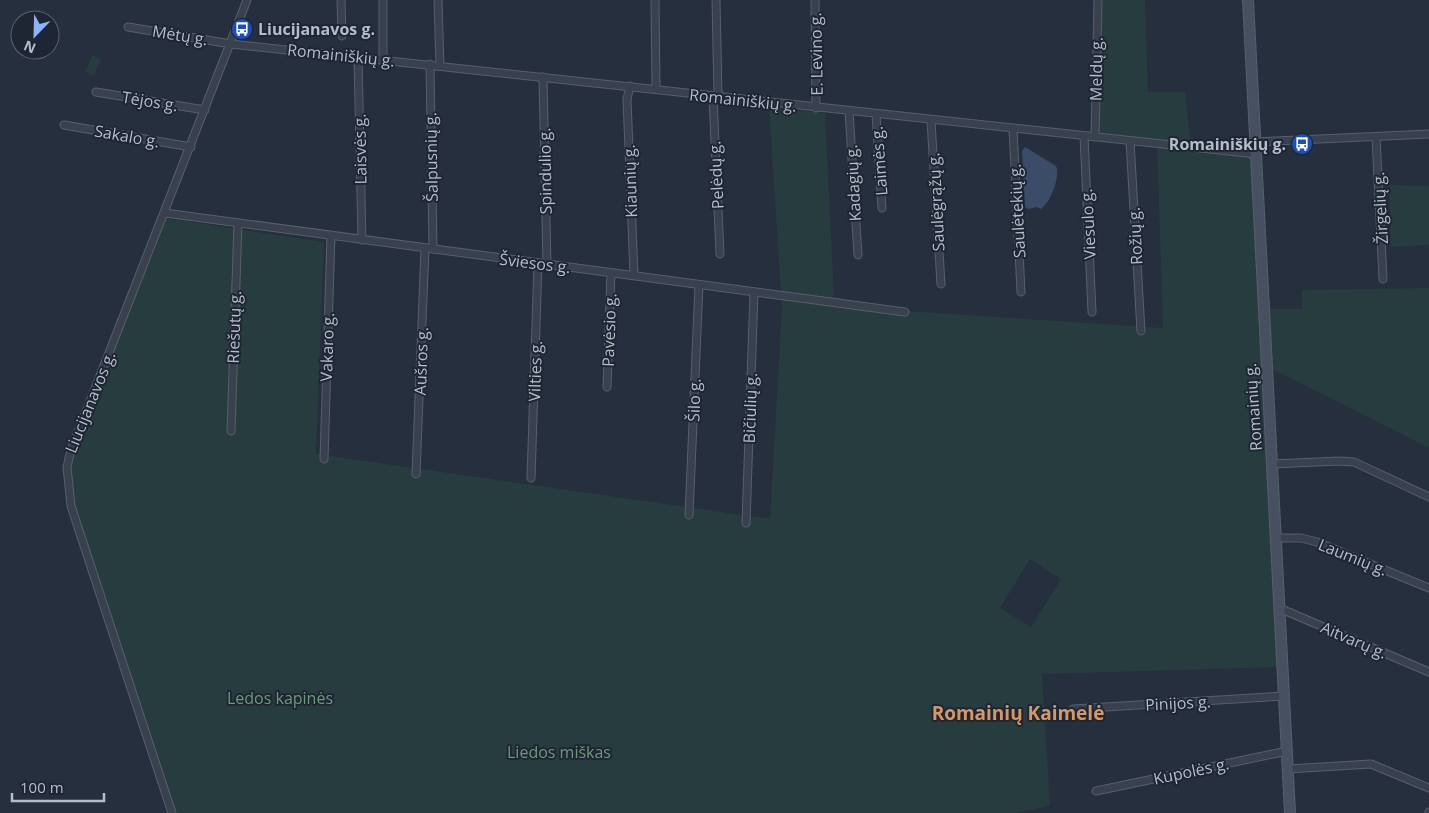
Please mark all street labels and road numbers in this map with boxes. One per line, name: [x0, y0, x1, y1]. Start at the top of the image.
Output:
street label: E. Levino g.: [804, 12, 828, 96]
street label: Mėtų g.: [151, 20, 209, 50]
street label: Meldų g.: [1084, 37, 1108, 101]
street label: Romainiškių g.: [286, 38, 396, 72]
street label: Romainiškių g.: [688, 83, 798, 117]
street label: Tėjos g.: [121, 86, 179, 116]
street label: Šalpusnių g.: [419, 112, 443, 202]
street label: Laisvės g.: [348, 114, 372, 184]
street label: Sakalo g.: [93, 119, 161, 153]
street label: Laimės g.: [866, 125, 892, 197]
street label: Spindulio g.: [533, 127, 557, 215]
street label: Pelėdų g.: [703, 140, 729, 210]
street label: Kiaunių g.: [618, 144, 642, 218]
street label: Kadagių g.: [840, 144, 866, 222]
street label: Saulėgrąžų g.: [922, 152, 950, 252]
street label: Saulėtekių g.: [1004, 163, 1030, 259]
street label: Žirgelių g.: [1367, 171, 1393, 245]
street label: Viesulo g.: [1075, 188, 1101, 260]
street label: Rožių g.: [1122, 207, 1148, 265]
street label: Šviesos g.: [498, 248, 572, 278]
street label: Riešutų g.: [222, 290, 246, 364]
street label: Pavėsio g.: [597, 293, 621, 367]
street label: Vakaro g.: [315, 312, 339, 382]
street label: Aušros g.: [409, 326, 433, 396]
street label: Vilties g.: [523, 340, 547, 402]
street label: Liucijanavos g.: [60, 348, 120, 456]
street label: Romainių g.: [1239, 362, 1267, 452]
street label: Bičiulių g.: [738, 372, 762, 444]
street label: Šilo g.: [682, 378, 706, 422]
street label: Laumių g.: [1315, 533, 1391, 581]
street label: Aitvarų g.: [1317, 616, 1391, 664]
street label: Pinijos g.: [1145, 690, 1211, 716]
street label: Kupolės g.: [1151, 752, 1231, 790]

